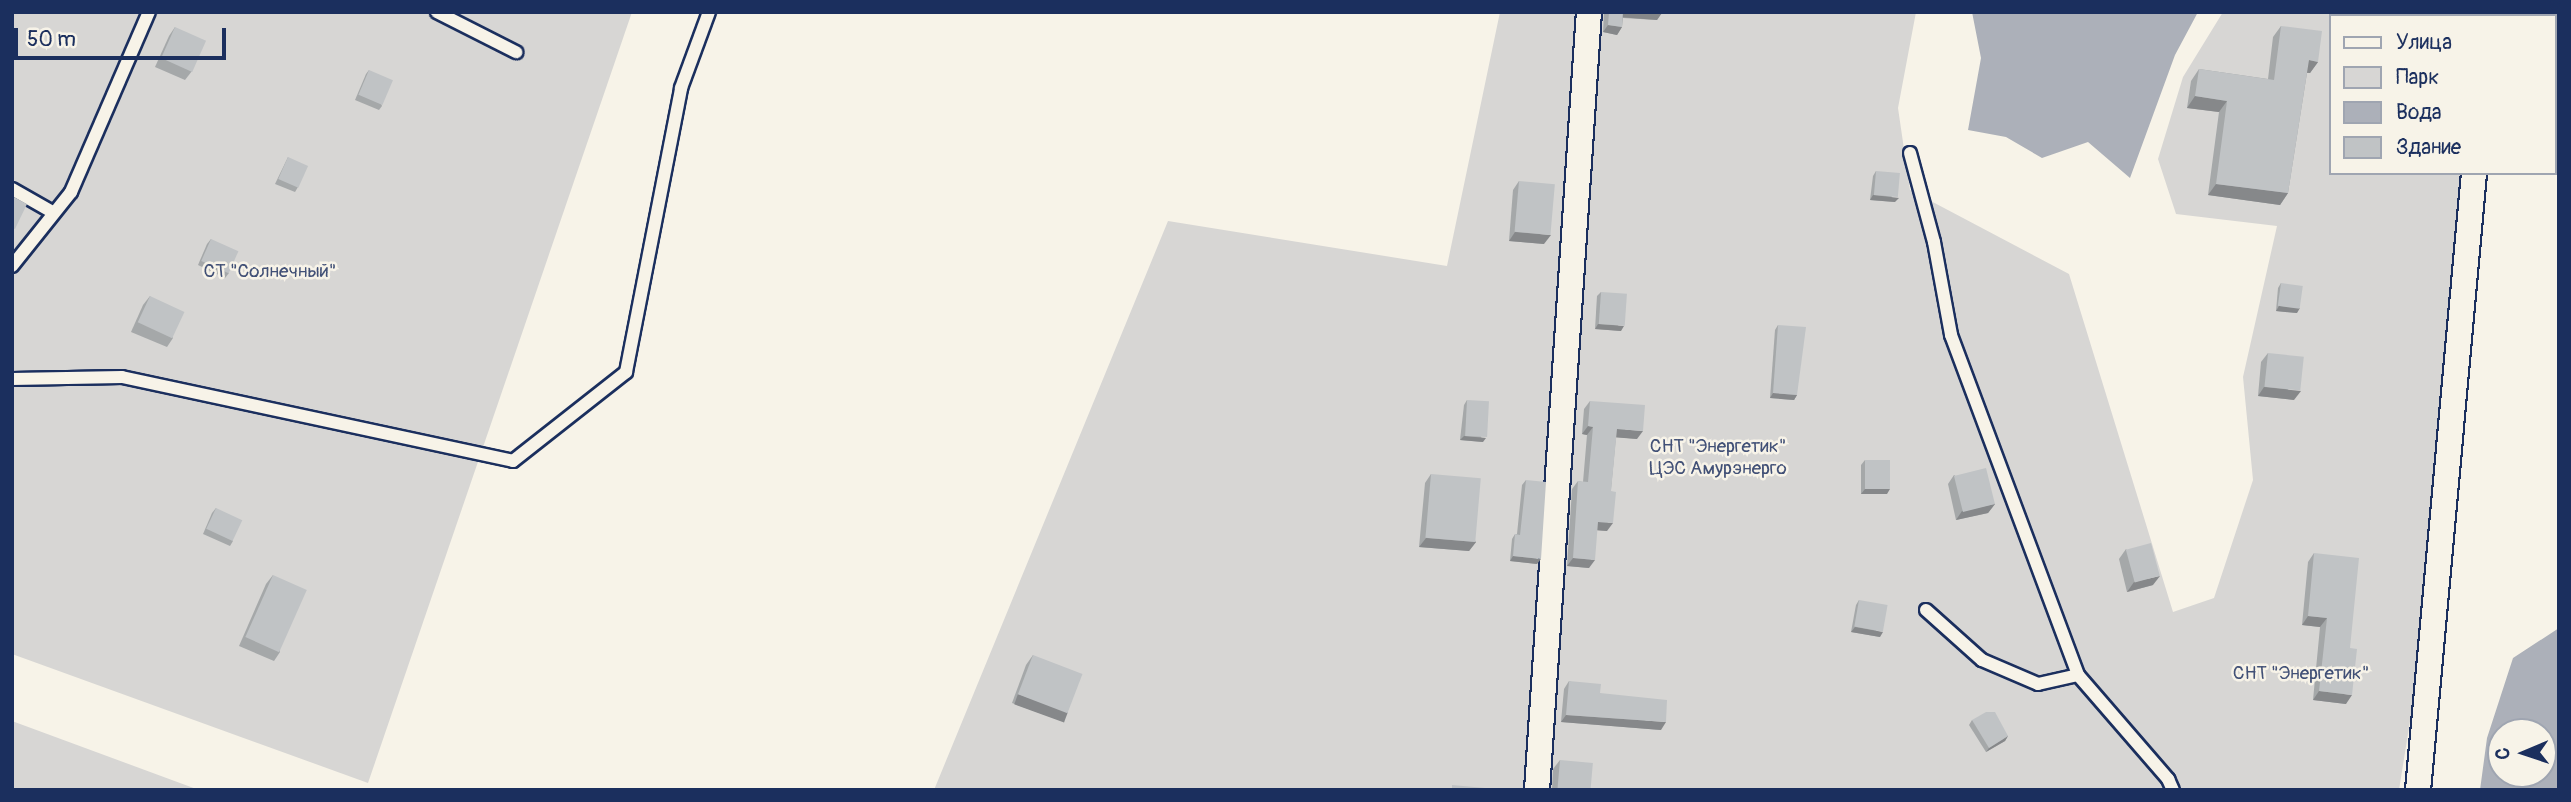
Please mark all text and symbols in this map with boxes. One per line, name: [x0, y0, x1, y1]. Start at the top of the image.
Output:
scale bar: [18, 14, 229, 58]
legend: [2330, 14, 2557, 175]
text: 50 m: [27, 26, 76, 53]
text: Улица: [2396, 29, 2452, 56]
text: Парк: [2396, 64, 2439, 91]
text: Вода: [2396, 99, 2442, 126]
text: Здание: [2396, 134, 2461, 161]
park label: СТ "Солнечный": [204, 261, 336, 283]
park label: СНТ "Энергетик" ЦЭС Амурэнерго: [1649, 436, 1787, 480]
park label: СНТ "Энергетик": [2233, 663, 2369, 685]
north arrow: [2487, 718, 2557, 788]
text: С: [2491, 747, 2515, 760]

